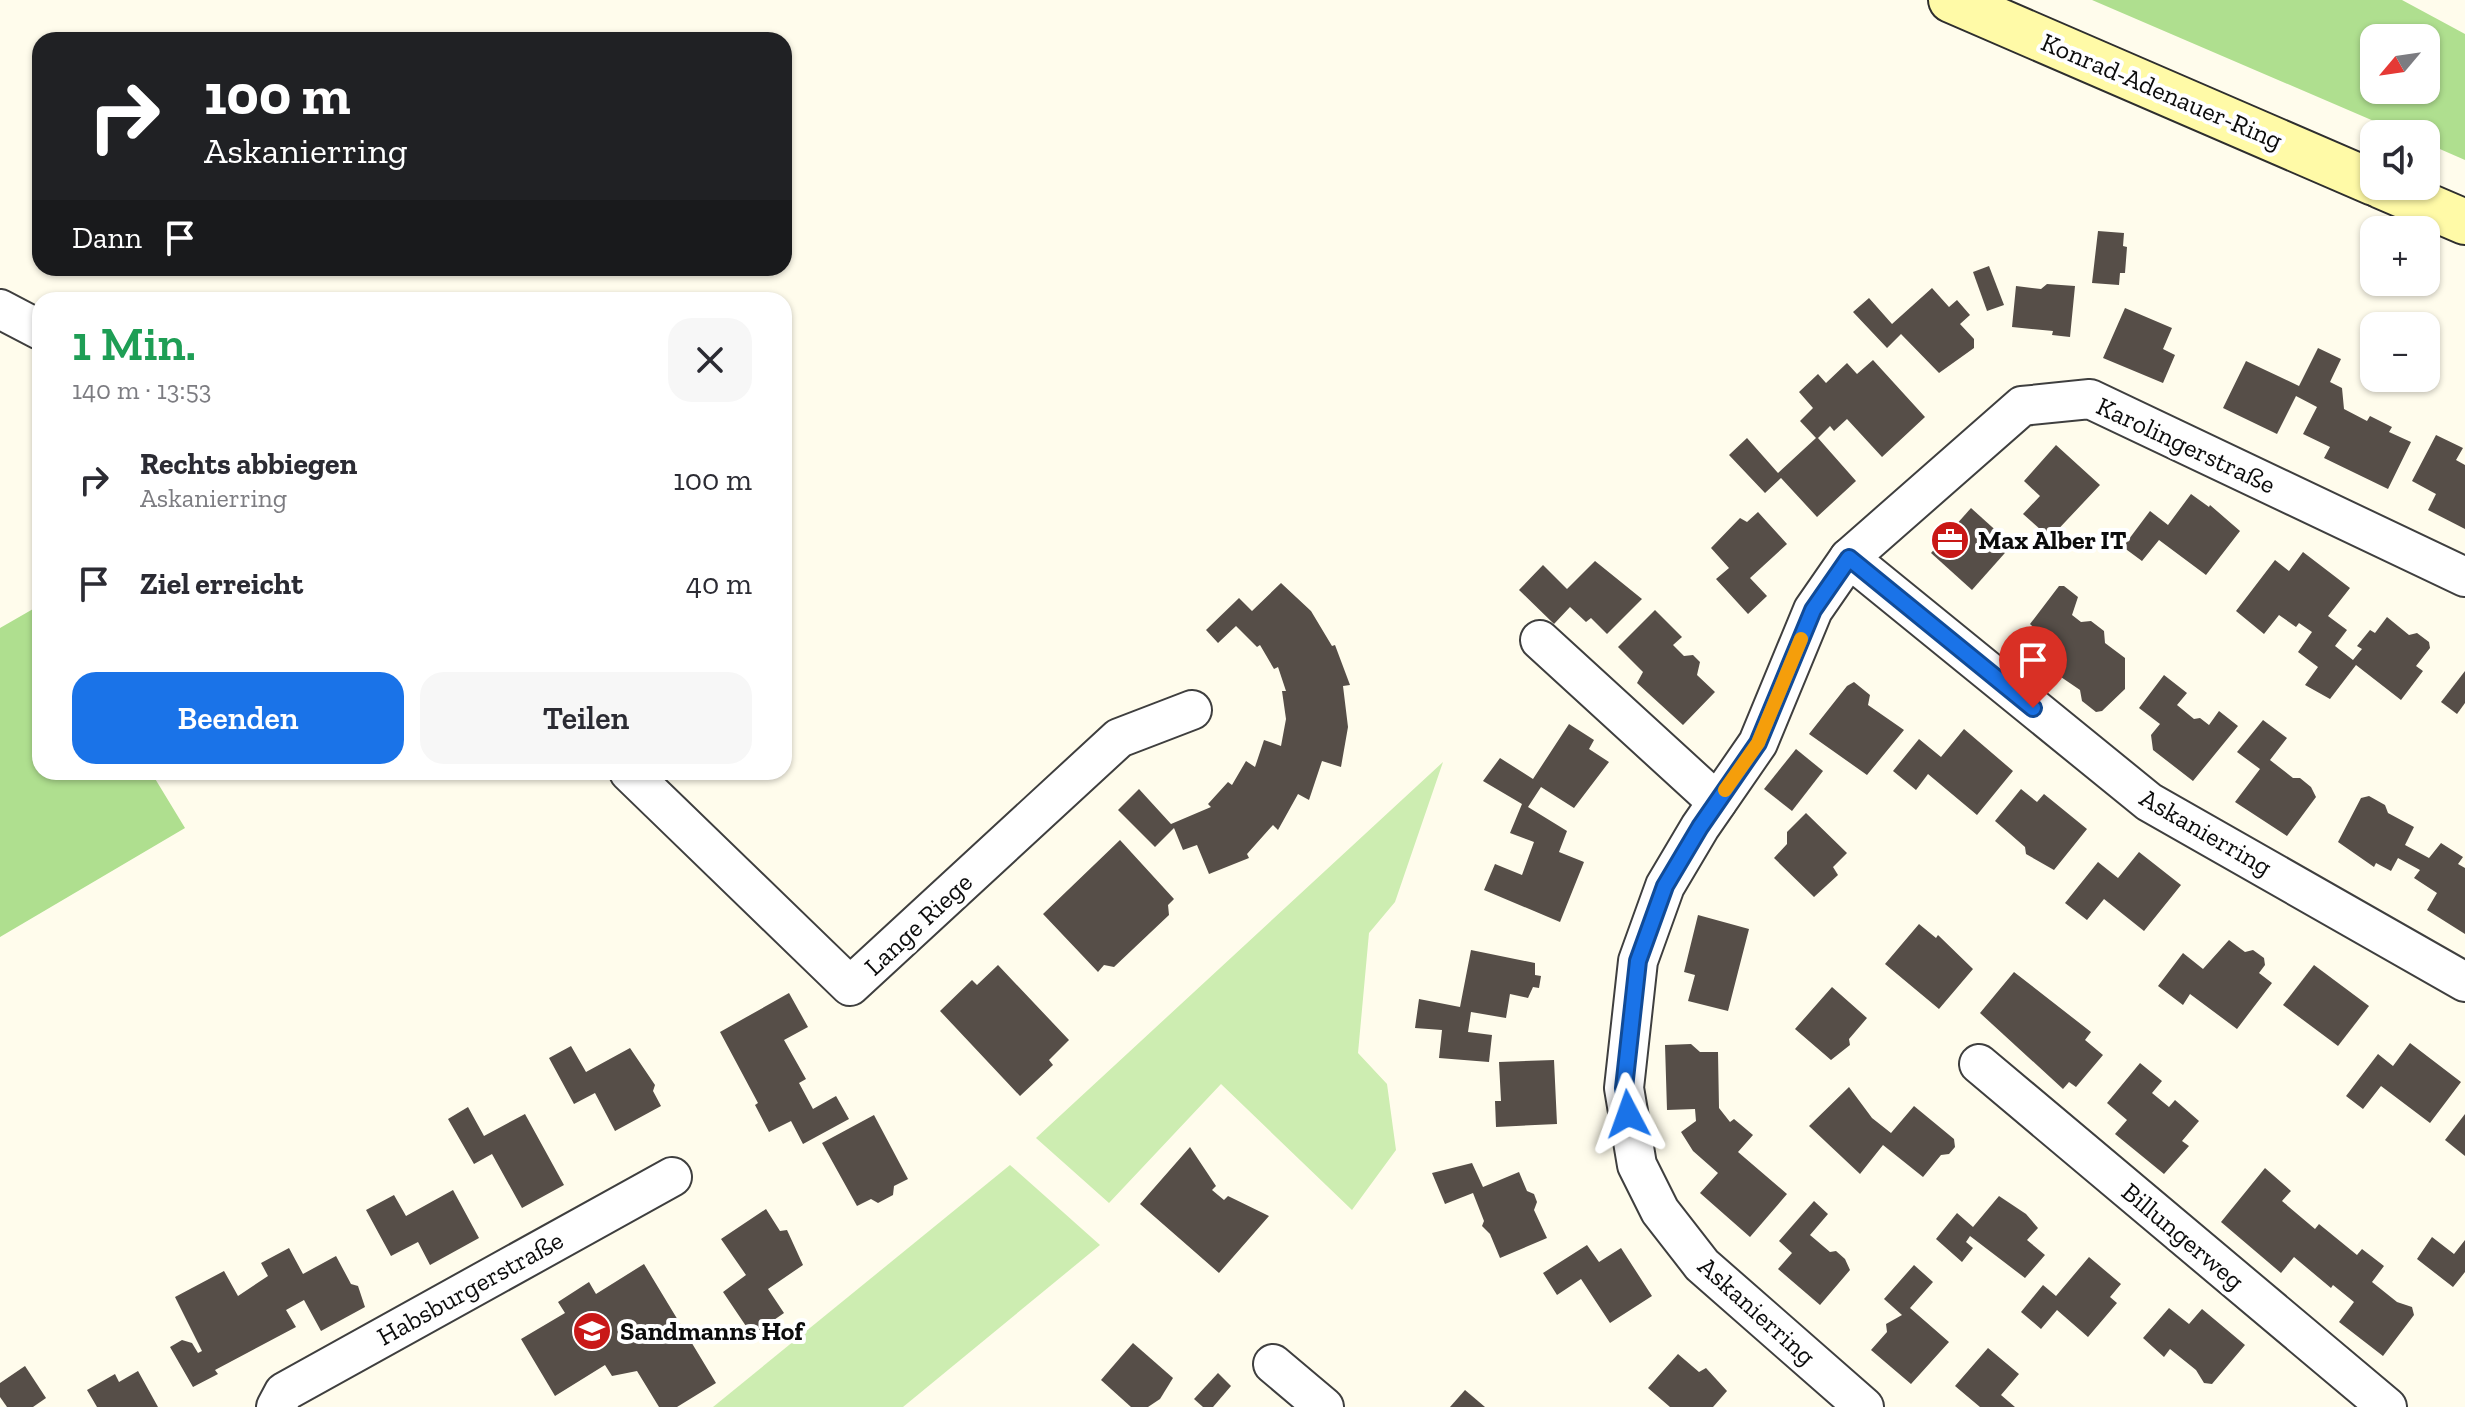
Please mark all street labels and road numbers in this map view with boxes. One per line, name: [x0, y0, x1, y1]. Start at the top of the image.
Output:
street label: Konrad-Adenauer-Ring: [2036, 26, 2288, 156]
street label: Karolingerstraße: [2091, 390, 2281, 500]
street label: Askanierring: [2134, 781, 2278, 883]
street label: Lange Riege: [857, 866, 979, 982]
street label: Billungerweg: [2115, 1176, 2251, 1296]
street label: Habsburgerstraße: [371, 1224, 569, 1352]
street label: Askanierring: [1692, 1250, 1822, 1372]

